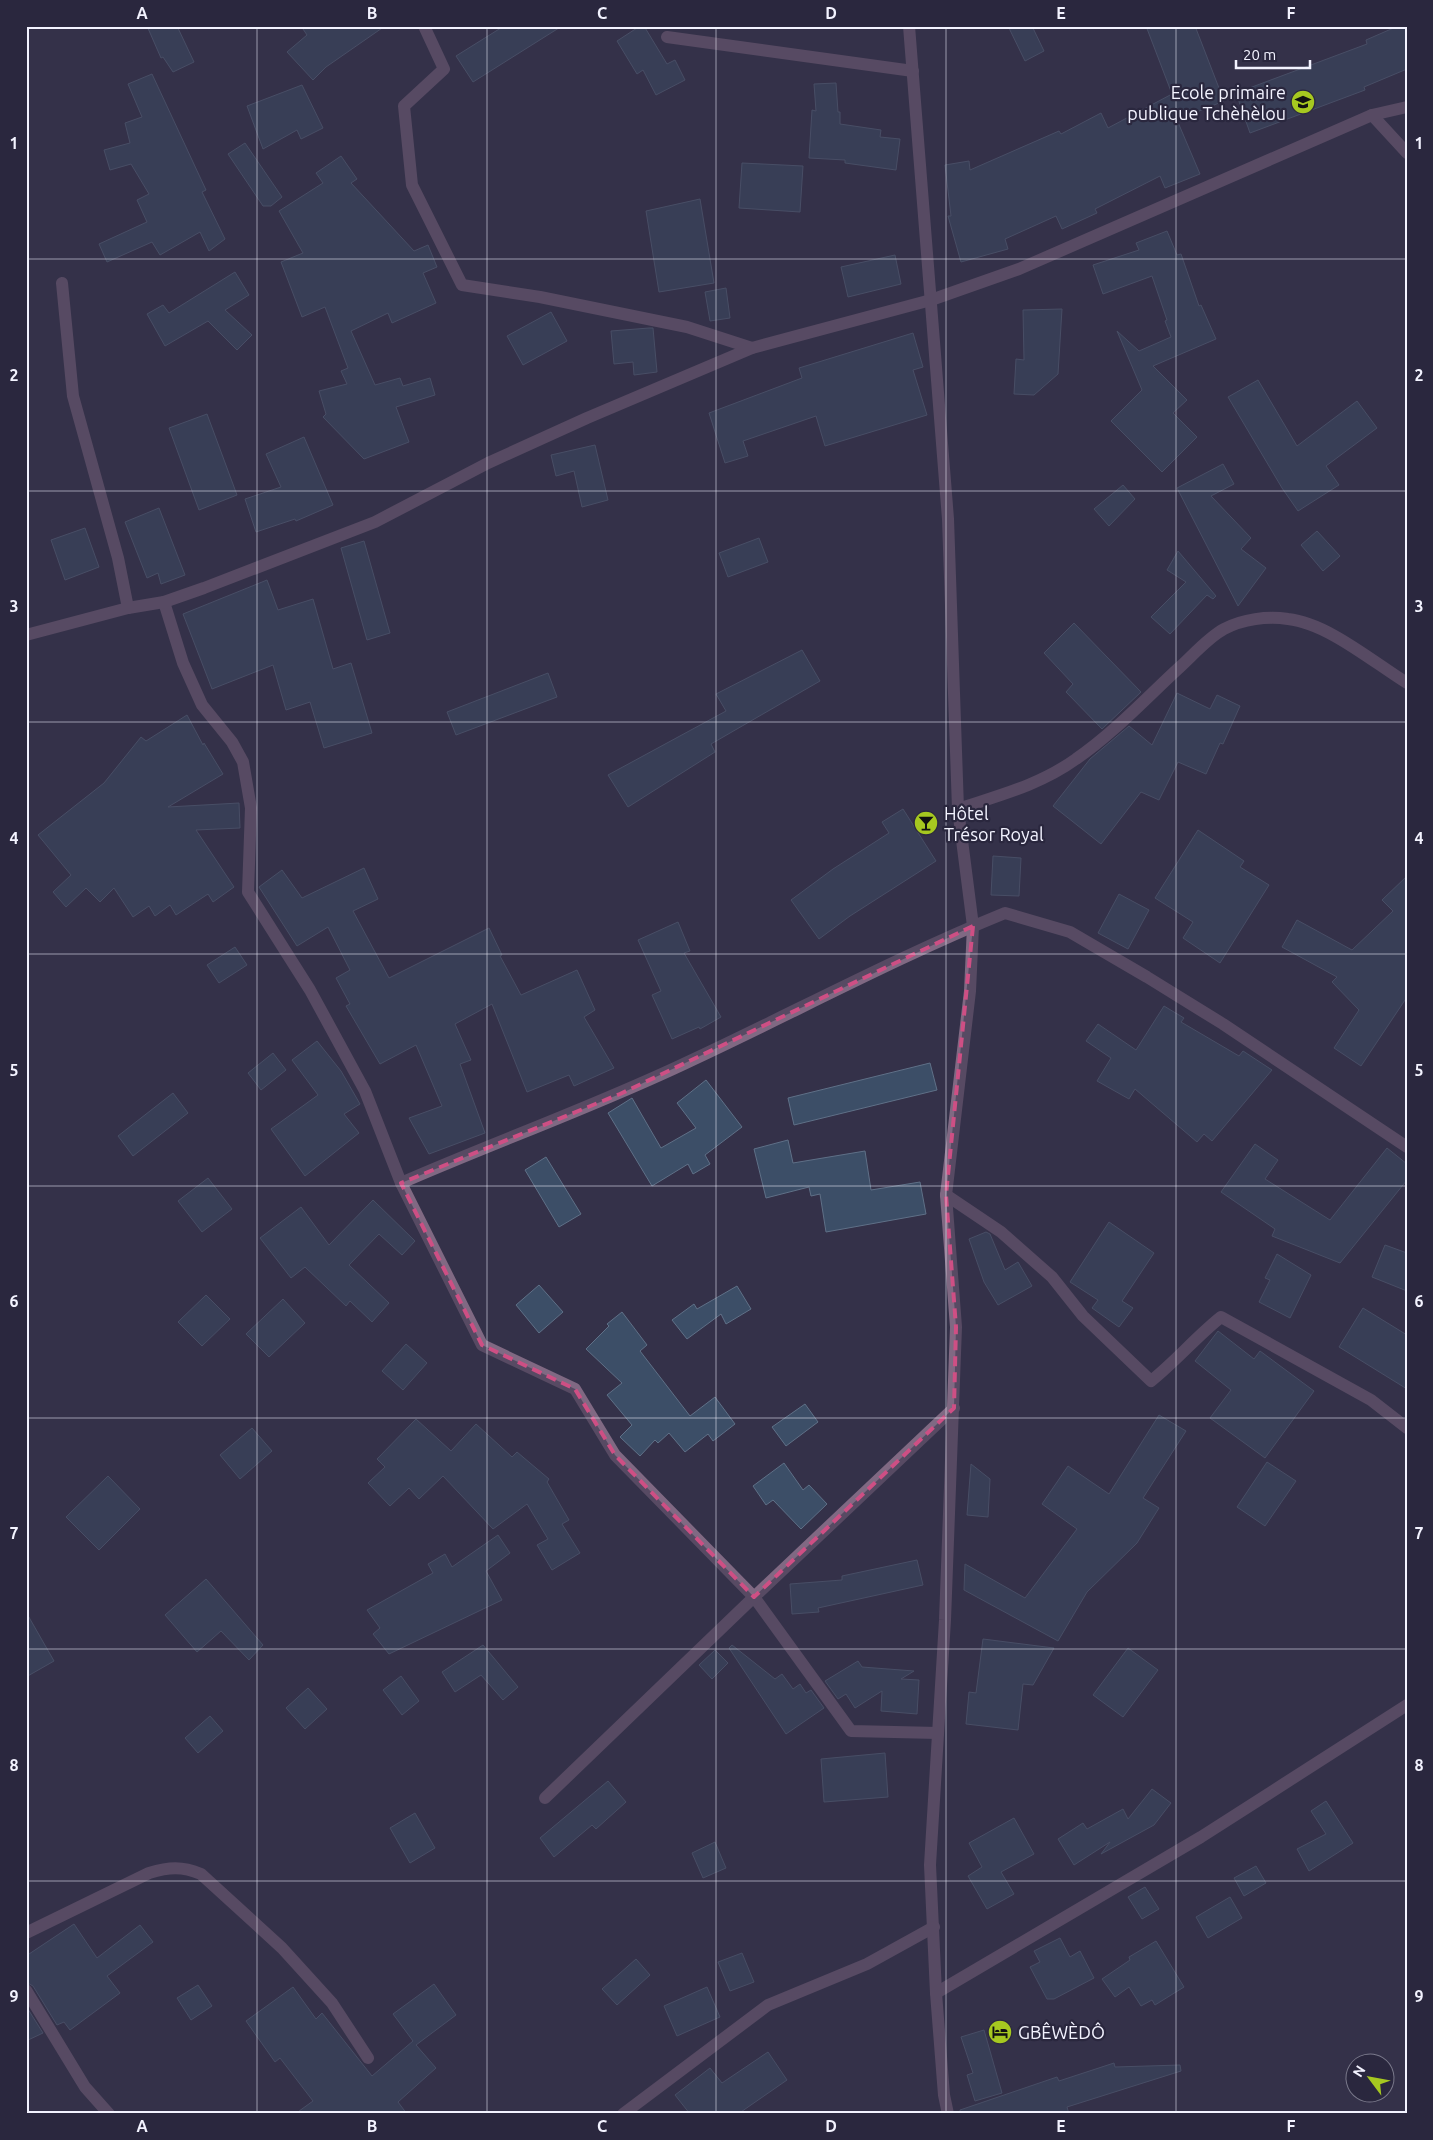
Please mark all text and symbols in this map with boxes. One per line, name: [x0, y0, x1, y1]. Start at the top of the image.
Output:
text: A: [136, 4, 148, 22]
text: B: [367, 4, 377, 22]
text: C: [597, 4, 607, 22]
text: D: [825, 4, 837, 22]
text: E: [1056, 4, 1066, 22]
text: F: [1287, 4, 1296, 22]
scale bar: [1236, 38, 1309, 70]
text: 20 m: [1243, 46, 1276, 63]
place label: Ecole primaire publique Tchèhèlou: [1127, 82, 1286, 123]
school or university icon: Ecole primaire publique Tchèhèlou: [1290, 89, 1316, 115]
text: 1: [9, 134, 19, 152]
text: 1: [1414, 134, 1424, 152]
text: 2: [9, 366, 19, 384]
text: 2: [1414, 366, 1424, 384]
text: 3: [9, 597, 19, 615]
text: 3: [1414, 597, 1424, 615]
place label: Hôtel Trésor Royal: [944, 803, 1044, 844]
bar icon: Hôtel Trésor Royal: [913, 810, 939, 836]
text: 4: [9, 829, 19, 847]
text: 4: [1414, 829, 1424, 847]
text: 5: [9, 1061, 19, 1079]
text: 5: [1414, 1061, 1424, 1079]
text: 6: [9, 1292, 19, 1310]
text: 6: [1414, 1292, 1424, 1310]
text: 7: [9, 1524, 19, 1542]
text: 7: [1414, 1524, 1424, 1542]
text: 8: [9, 1756, 19, 1774]
text: 8: [1414, 1756, 1424, 1774]
text: 9: [9, 1987, 19, 2005]
text: 9: [1414, 1987, 1424, 2005]
hotel icon: GBÊWÈDÔ: [987, 2019, 1013, 2045]
place label: GBÊWÈDÔ: [1018, 2021, 1105, 2042]
north arrow: [1346, 2052, 1396, 2102]
text: N: [1349, 2062, 1369, 2080]
text: A: [136, 2117, 148, 2135]
text: B: [367, 2117, 377, 2135]
text: C: [597, 2117, 607, 2135]
text: D: [825, 2117, 837, 2135]
text: E: [1056, 2117, 1066, 2135]
text: F: [1287, 2117, 1296, 2135]

